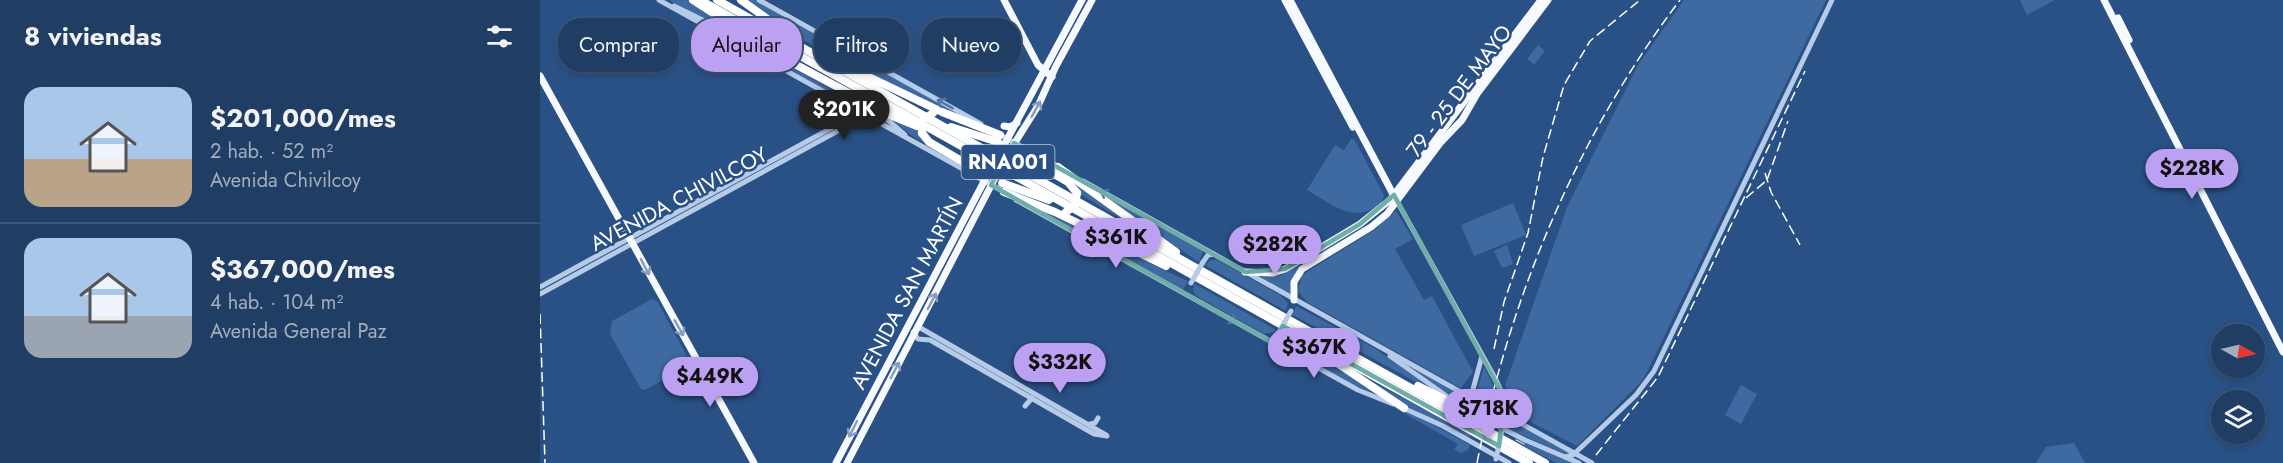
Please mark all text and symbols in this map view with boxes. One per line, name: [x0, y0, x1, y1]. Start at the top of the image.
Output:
text: 8 viviendas: [24, 17, 162, 55]
chip: Comprar: [558, 18, 679, 72]
chip: Alquilar: [691, 18, 802, 72]
chip: Filtros: [814, 18, 909, 72]
chip: Nuevo: [921, 18, 1021, 72]
street label: 79 - 25 DE MAYO: [1399, 18, 1519, 164]
icon: filters: [483, 20, 516, 53]
pin: $201K: [802, 90, 886, 141]
text: $201K: [813, 95, 875, 124]
one-way arrow: [937, 98, 955, 109]
text: $201,000/mes: [210, 99, 396, 137]
one-way arrow: [1030, 101, 1042, 118]
icon: home: [72, 111, 144, 183]
text: 2 hab. · 52 m²: [210, 137, 333, 166]
street label: AVENIDA CHIVILCOY: [585, 139, 773, 258]
road number: RNA001: [962, 145, 1054, 179]
pin: $228K: [2150, 149, 2234, 200]
text: $228K: [2159, 154, 2225, 183]
text: Avenida Chivilcoy: [210, 166, 361, 195]
one-way arrow: [1100, 189, 1117, 201]
street label: AVENIDA SAN MARTÍN: [843, 191, 971, 395]
pin: $361K: [1074, 218, 1158, 269]
text: $361K: [1085, 223, 1147, 252]
pin: $282K: [1233, 225, 1317, 276]
text: $282K: [1242, 230, 1308, 259]
text: $367,000/mes: [210, 250, 395, 288]
one-way arrow: [639, 258, 651, 275]
icon: home: [72, 262, 144, 334]
text: 4 hab. · 104 m²: [210, 288, 343, 317]
one-way arrow: [927, 292, 938, 310]
one-way arrow: [1220, 313, 1237, 325]
text: Avenida General Paz: [210, 317, 387, 346]
one-way arrow: [673, 319, 685, 336]
north arrow: [2211, 324, 2265, 378]
map controls: [2211, 324, 2265, 444]
pin: $367K: [1272, 328, 1356, 379]
text: $367K: [1282, 333, 1346, 362]
pin: $332K: [1018, 343, 1102, 394]
text: $332K: [1028, 348, 1092, 377]
pin: $449K: [668, 357, 752, 408]
one-way arrow: [890, 361, 901, 379]
text: $449K: [676, 362, 744, 391]
pin: $718K: [1446, 389, 1530, 440]
button: layers: [2211, 390, 2265, 444]
text: $718K: [1457, 394, 1519, 423]
one-way arrow: [847, 420, 859, 438]

